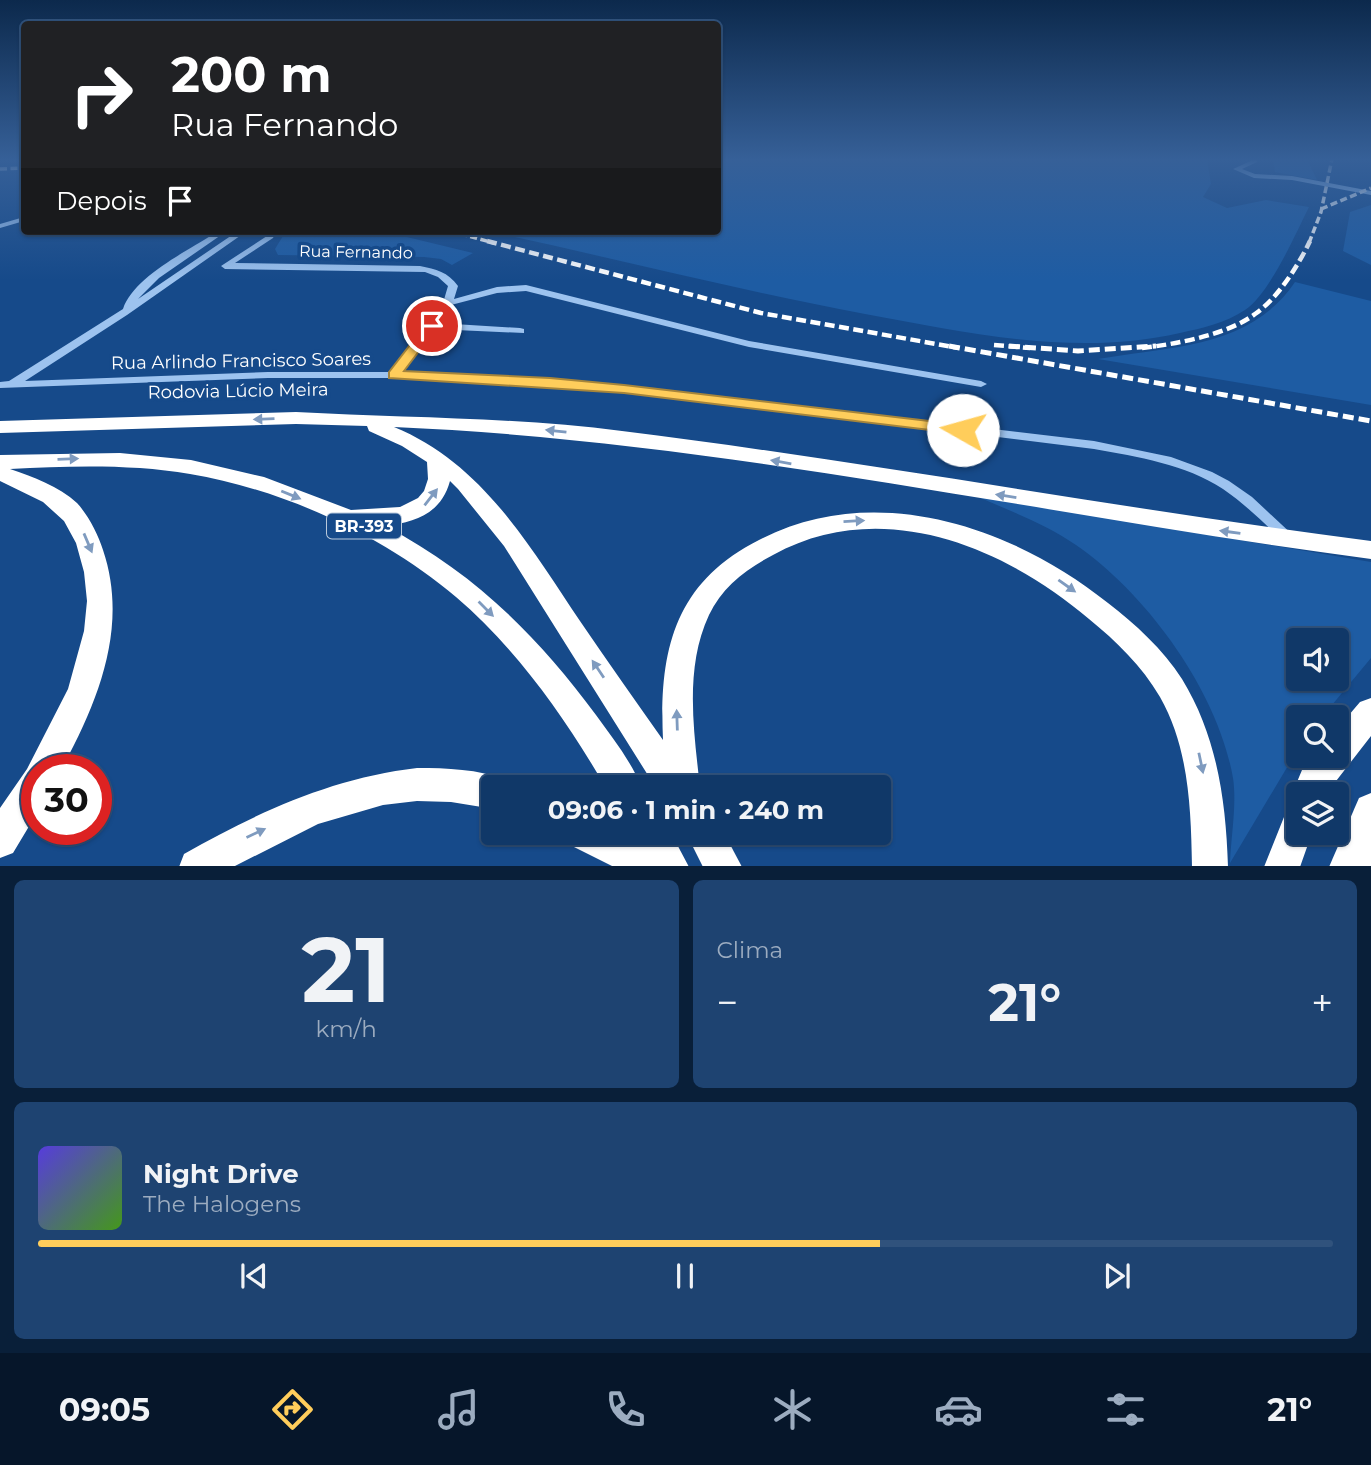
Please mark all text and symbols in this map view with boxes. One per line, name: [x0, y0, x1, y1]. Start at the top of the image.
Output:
text: 200 m: [171, 45, 332, 104]
icon: right: [56, 49, 147, 140]
text: Rua Fernando: [171, 105, 398, 144]
icon: arrive: [161, 182, 199, 220]
text: Depois: [56, 185, 147, 217]
street label: Rua Fernando: [299, 242, 413, 262]
pin: [402, 296, 462, 356]
icon: arrive: [413, 307, 451, 345]
street label: Rua Arlindo Francisco Soares: [111, 348, 371, 374]
street label: Rodovia Lúcio Meira: [147, 378, 329, 404]
position arrow: [926, 393, 1000, 467]
one-way arrow: [252, 413, 274, 424]
one-way arrow: [544, 425, 566, 436]
one-way arrow: [57, 453, 79, 465]
one-way arrow: [770, 456, 792, 467]
one-way arrow: [424, 488, 439, 506]
one-way arrow: [281, 489, 302, 500]
one-way arrow: [995, 490, 1017, 501]
road number: BR-393: [327, 513, 401, 538]
one-way arrow: [843, 515, 865, 526]
one-way arrow: [1219, 526, 1241, 537]
one-way arrow: [82, 533, 93, 554]
one-way arrow: [1058, 579, 1076, 593]
one-way arrow: [477, 601, 494, 618]
map controls: [1286, 628, 1349, 845]
button: sound: [1286, 628, 1349, 691]
one-way arrow: [591, 660, 604, 679]
button: search: [1286, 705, 1349, 768]
one-way arrow: [672, 708, 683, 730]
one-way arrow: [1196, 752, 1207, 774]
speed limit sign: 30: [21, 754, 112, 845]
button: layers: [1286, 782, 1349, 845]
text: 09:06 · 1 min · 240 m: [548, 794, 824, 826]
one-way arrow: [246, 827, 266, 839]
text: 21: [302, 914, 391, 1025]
text: Clima: [717, 936, 783, 964]
text: 21°: [988, 971, 1061, 1034]
text: −: [717, 979, 738, 1026]
text: +: [1311, 979, 1333, 1026]
text: km/h: [316, 1015, 377, 1043]
text: Night Drive: [143, 1158, 299, 1190]
text: The Halogens: [143, 1190, 301, 1218]
icon: previous: [235, 1257, 273, 1295]
icon: pause: [666, 1257, 704, 1295]
icon: next: [1098, 1257, 1136, 1295]
icon: directions: [268, 1385, 317, 1434]
icon: music: [434, 1385, 483, 1434]
icon: phone: [601, 1385, 650, 1434]
icon: climate: [768, 1385, 817, 1434]
icon: car: [934, 1385, 983, 1434]
icon: filters: [1101, 1385, 1150, 1434]
text: 09:05: [59, 1390, 150, 1429]
text: 21°: [1267, 1390, 1312, 1429]

